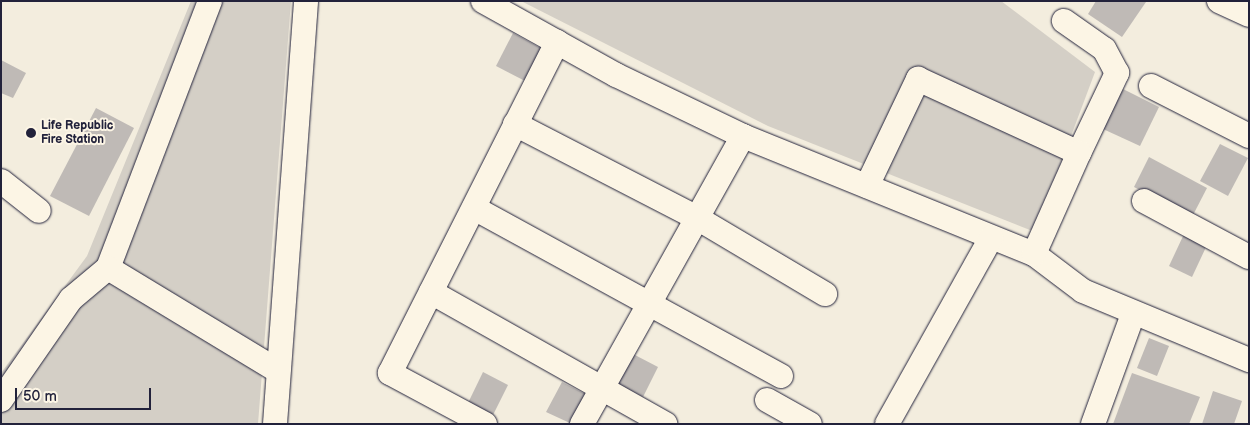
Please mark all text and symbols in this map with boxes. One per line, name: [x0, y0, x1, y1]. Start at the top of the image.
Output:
place label: Life Republic Fire Station: [41, 119, 113, 147]
marker: Life Republic Fire Station: [25, 127, 37, 139]
scale bar: [18, 378, 154, 410]
text: 50 m: [23, 387, 57, 406]

